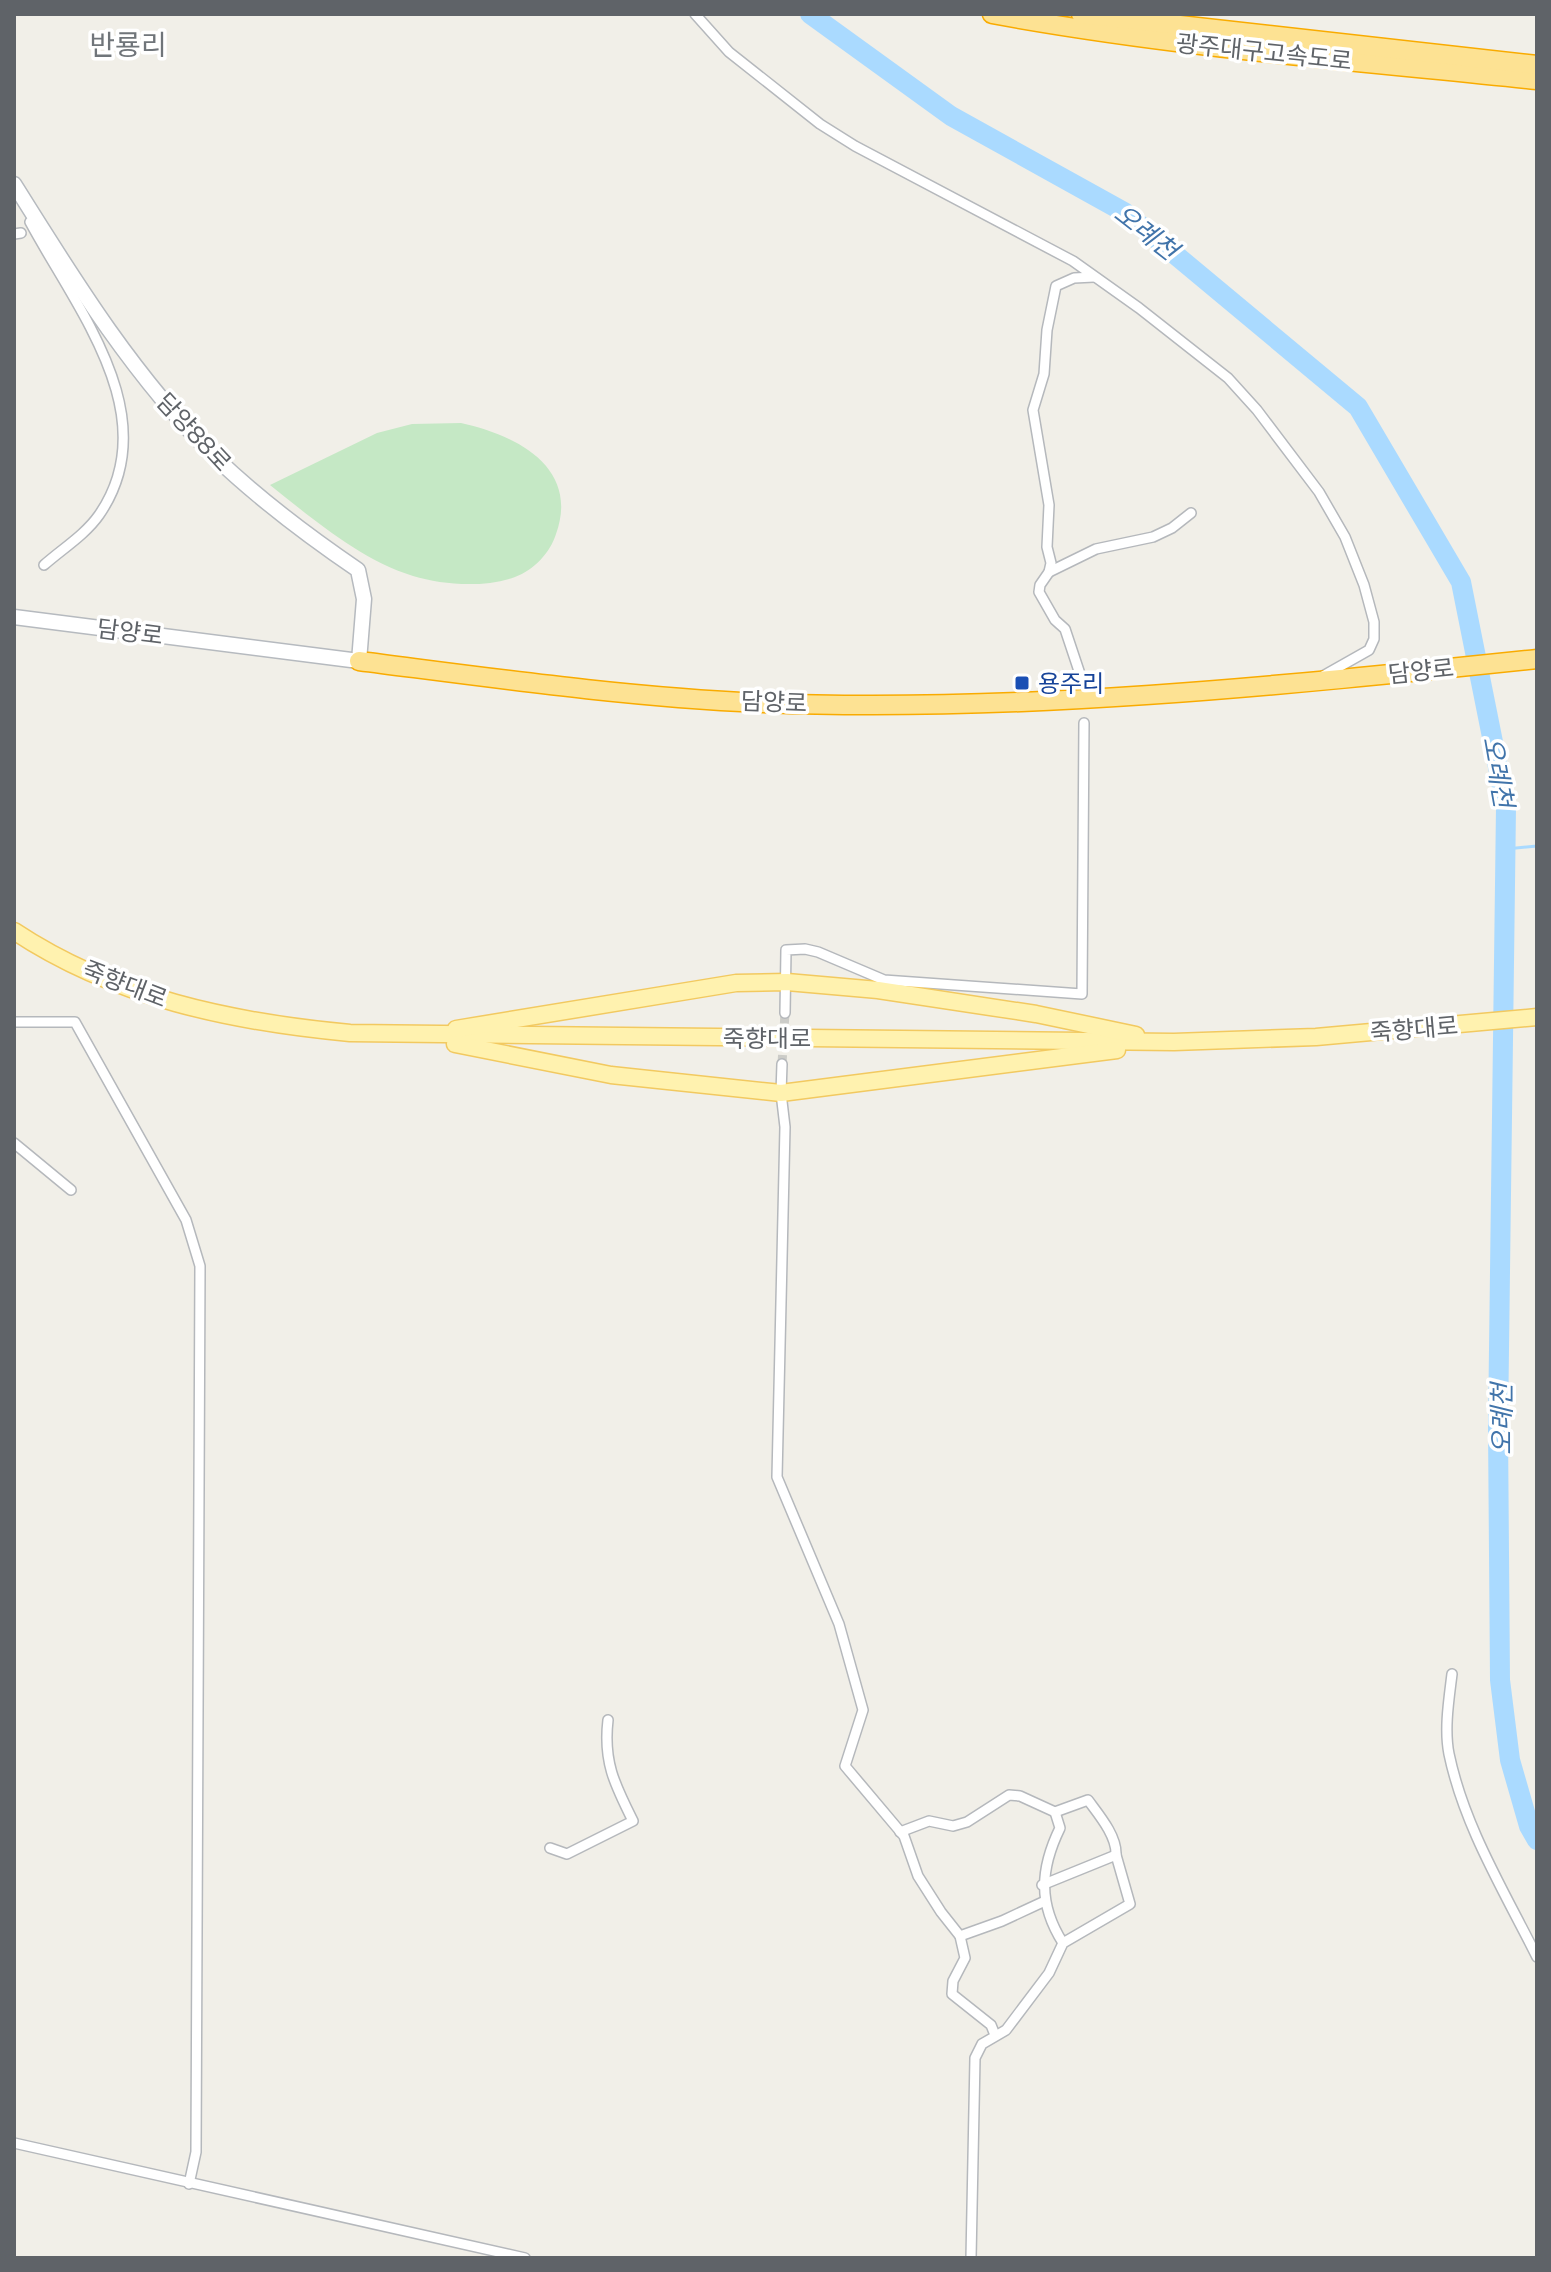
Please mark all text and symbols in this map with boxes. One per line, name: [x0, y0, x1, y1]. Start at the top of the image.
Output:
district label: 반룡리: [89, 27, 167, 63]
street label: 광주대구고속도로: [1175, 27, 1353, 77]
water label: 오례천: [1107, 197, 1187, 269]
street label: 담양88로: [150, 386, 238, 478]
street label: 담양로: [95, 613, 165, 651]
street label: 담양로: [1386, 652, 1456, 690]
place label: 용주리: [1038, 668, 1104, 699]
marker: 용주리: [1013, 674, 1031, 692]
street label: 담양로: [740, 685, 808, 719]
water label: 오례천: [1475, 734, 1522, 813]
street label: 죽향대로: [78, 954, 172, 1014]
street label: 죽향대로: [1369, 1010, 1459, 1048]
street label: 죽향대로: [723, 1023, 811, 1054]
water label: 오례천: [1485, 1380, 1519, 1455]

